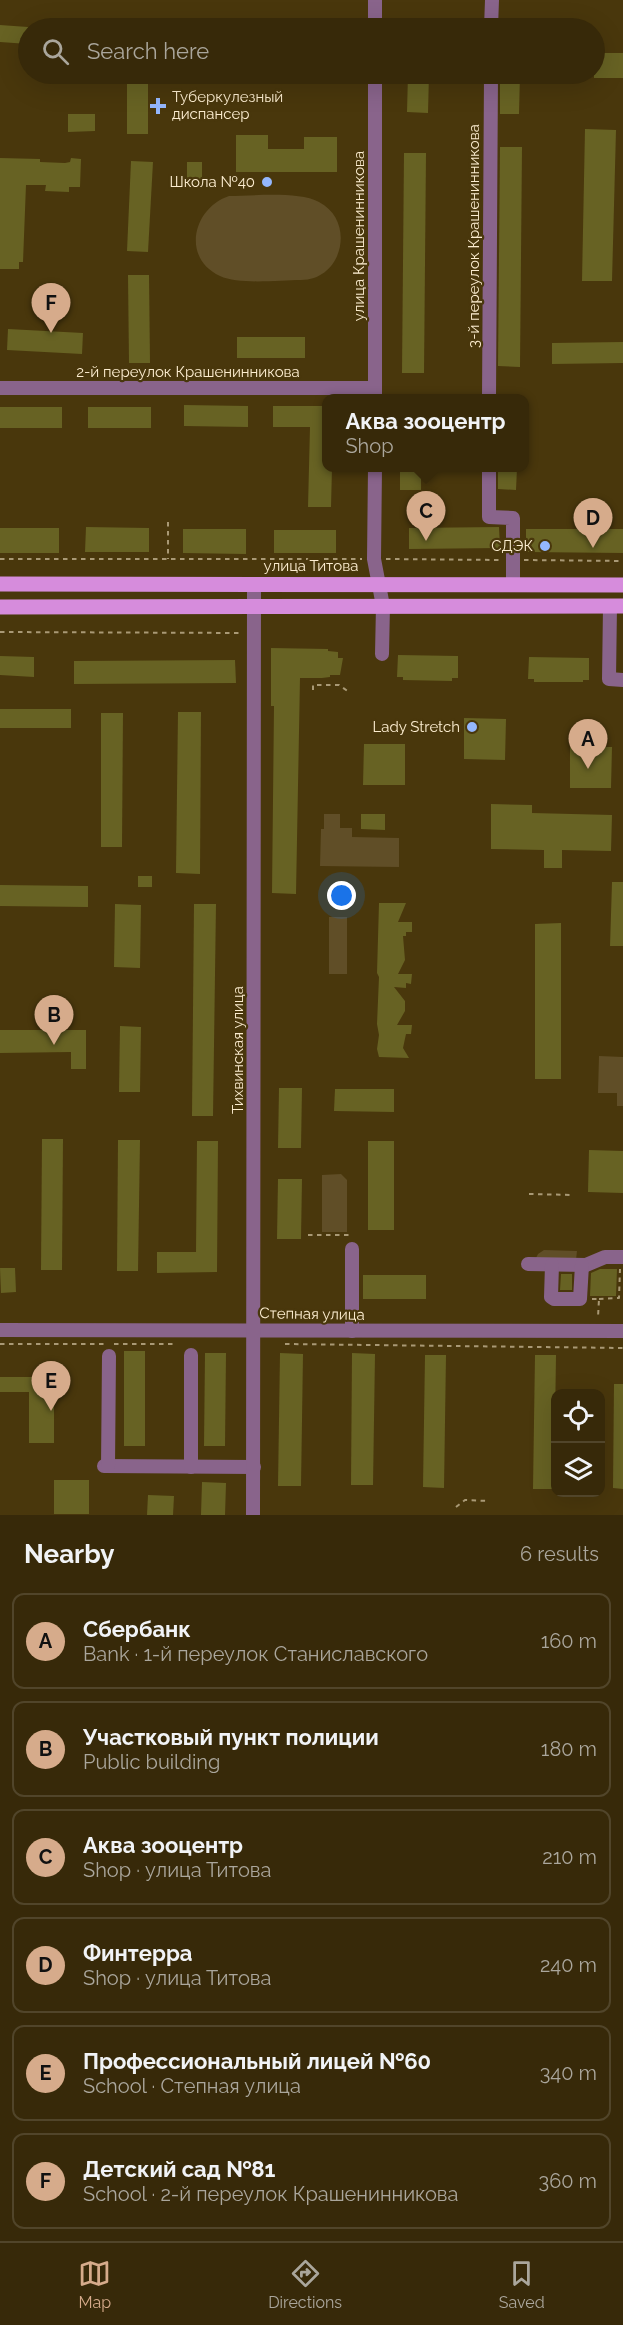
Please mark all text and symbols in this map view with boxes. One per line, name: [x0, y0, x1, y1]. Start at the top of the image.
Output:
search box: [18, 18, 605, 84]
icon: search: [39, 35, 72, 68]
text: Search here: [87, 38, 209, 64]
place label: Туберкулезный диспансер: [172, 88, 283, 123]
marker: Туберкулезный диспансер: [149, 97, 167, 115]
street label: 3-й переулок Крашенинникова: [465, 124, 483, 348]
street label: улица Крашенинникова: [350, 151, 368, 321]
place label: Школа №40: [169, 173, 255, 191]
marker: Школа №40: [260, 175, 274, 189]
pin: F: [32, 284, 70, 333]
street label: 2-й переулок Крашенинникова: [76, 363, 300, 381]
popup: [322, 394, 529, 472]
text: Аква зооцентр: [345, 408, 506, 434]
text: Shop: [345, 434, 394, 458]
pin: C: [406, 492, 446, 541]
pin: D: [574, 498, 612, 548]
place label: СДЭК: [491, 537, 533, 555]
marker: СДЭК: [538, 539, 552, 553]
street label: улица Титова: [264, 557, 358, 575]
place label: Lady Stretch: [373, 718, 460, 736]
marker: Lady Stretch: [465, 720, 479, 734]
pin: A: [568, 720, 608, 769]
your location: [327, 881, 356, 910]
street label: Тихвинская улица: [229, 986, 247, 1114]
pin: B: [34, 996, 74, 1045]
street label: Степная улица: [259, 1304, 365, 1324]
pin: E: [32, 1362, 70, 1411]
map controls: [551, 1389, 605, 1497]
button: locate: [551, 1389, 605, 1443]
button: layers: [551, 1443, 605, 1497]
text: Nearby: [24, 1539, 114, 1569]
text: 6 results: [520, 1542, 599, 1566]
text: Сбербанк: [83, 1616, 191, 1642]
text: A: [39, 1629, 52, 1653]
text: 160 m: [541, 1629, 597, 1653]
text: Bank · 1-й переулок Станиславского: [83, 1642, 428, 1666]
text: Участковый пункт полиции: [83, 1724, 379, 1750]
text: B: [39, 1737, 52, 1761]
text: 180 m: [541, 1737, 597, 1761]
text: Public building: [83, 1750, 220, 1774]
text: Аква зооцентр: [83, 1832, 243, 1858]
text: C: [39, 1845, 52, 1869]
text: 210 m: [542, 1845, 597, 1869]
text: Shop · улица Титова: [83, 1858, 271, 1882]
text: Финтерра: [83, 1940, 192, 1966]
text: D: [38, 1953, 53, 1977]
text: 240 m: [540, 1953, 597, 1977]
text: Shop · улица Титова: [83, 1966, 271, 1990]
text: Профессиональный лицей №60: [83, 2048, 431, 2074]
text: E: [39, 2061, 52, 2085]
text: 340 m: [540, 2061, 597, 2085]
text: School · Степная улица: [83, 2074, 301, 2098]
text: Детский сад №81: [83, 2156, 275, 2182]
text: F: [40, 2169, 51, 2193]
text: 360 m: [539, 2169, 597, 2193]
text: School · 2-й переулок Крашенинникова: [83, 2182, 458, 2206]
tab: Map: [78, 2257, 111, 2312]
tab: Directions: [268, 2257, 342, 2312]
tab: Saved: [499, 2257, 545, 2312]

